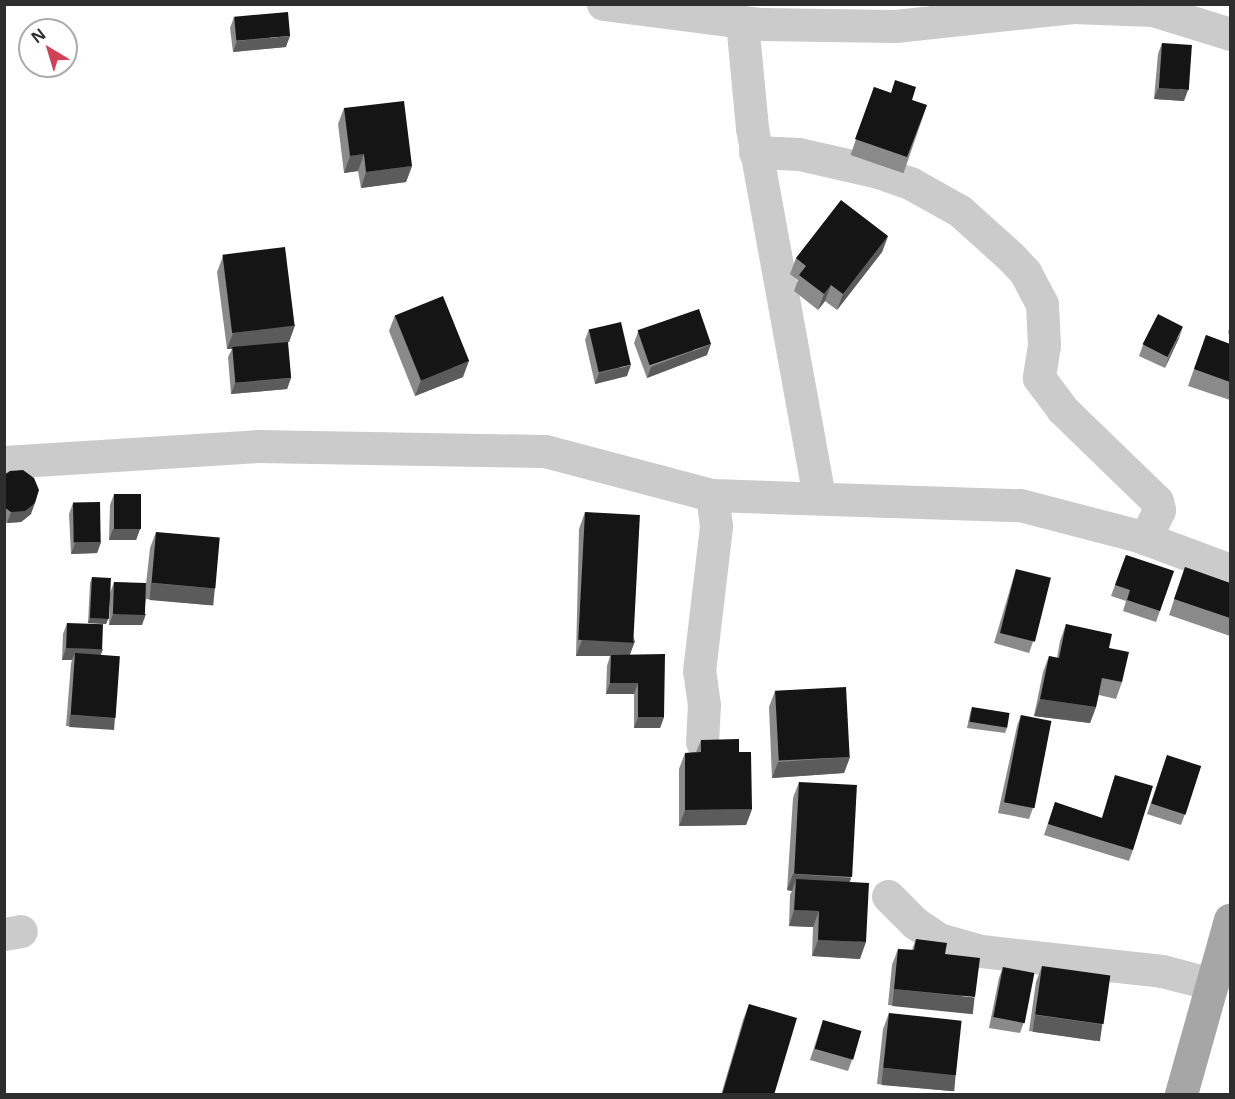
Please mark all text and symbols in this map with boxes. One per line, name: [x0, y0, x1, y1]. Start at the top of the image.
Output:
north arrow: [18, 18, 78, 78]
text: N: [26, 23, 50, 48]

